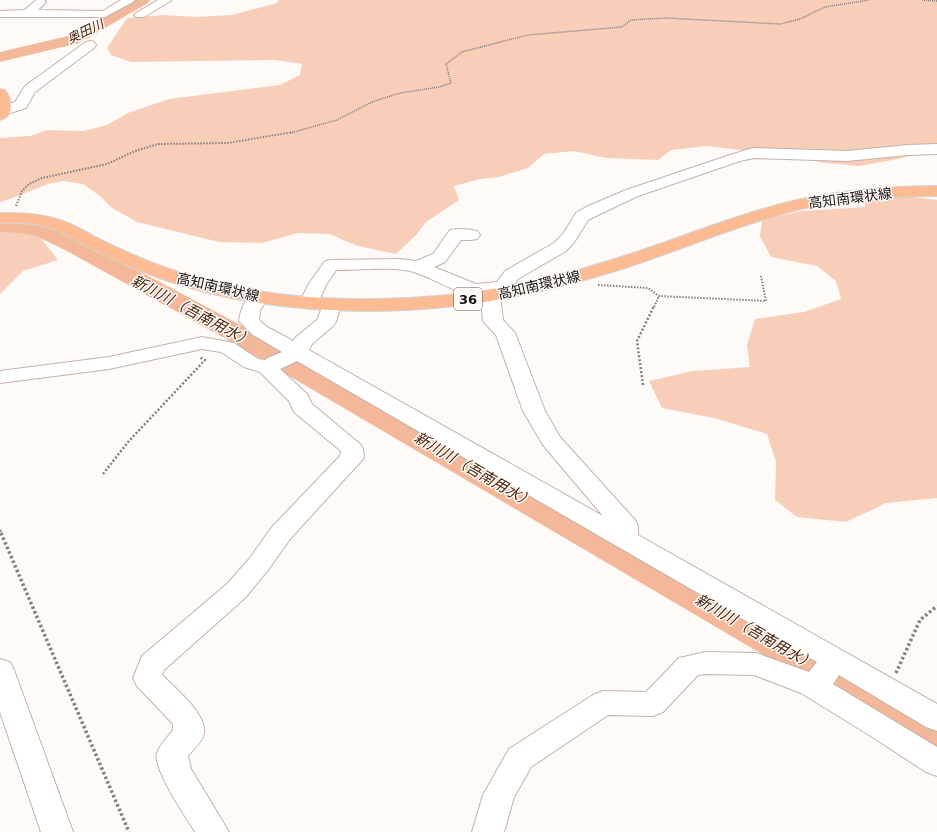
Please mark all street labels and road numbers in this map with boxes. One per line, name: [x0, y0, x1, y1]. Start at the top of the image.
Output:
street label: 高知南環状線: [807, 185, 893, 211]
street label: 高知南環状線: [496, 268, 582, 302]
street label: 高知南環状線: [175, 270, 261, 304]
road number: 36: [454, 288, 482, 310]

